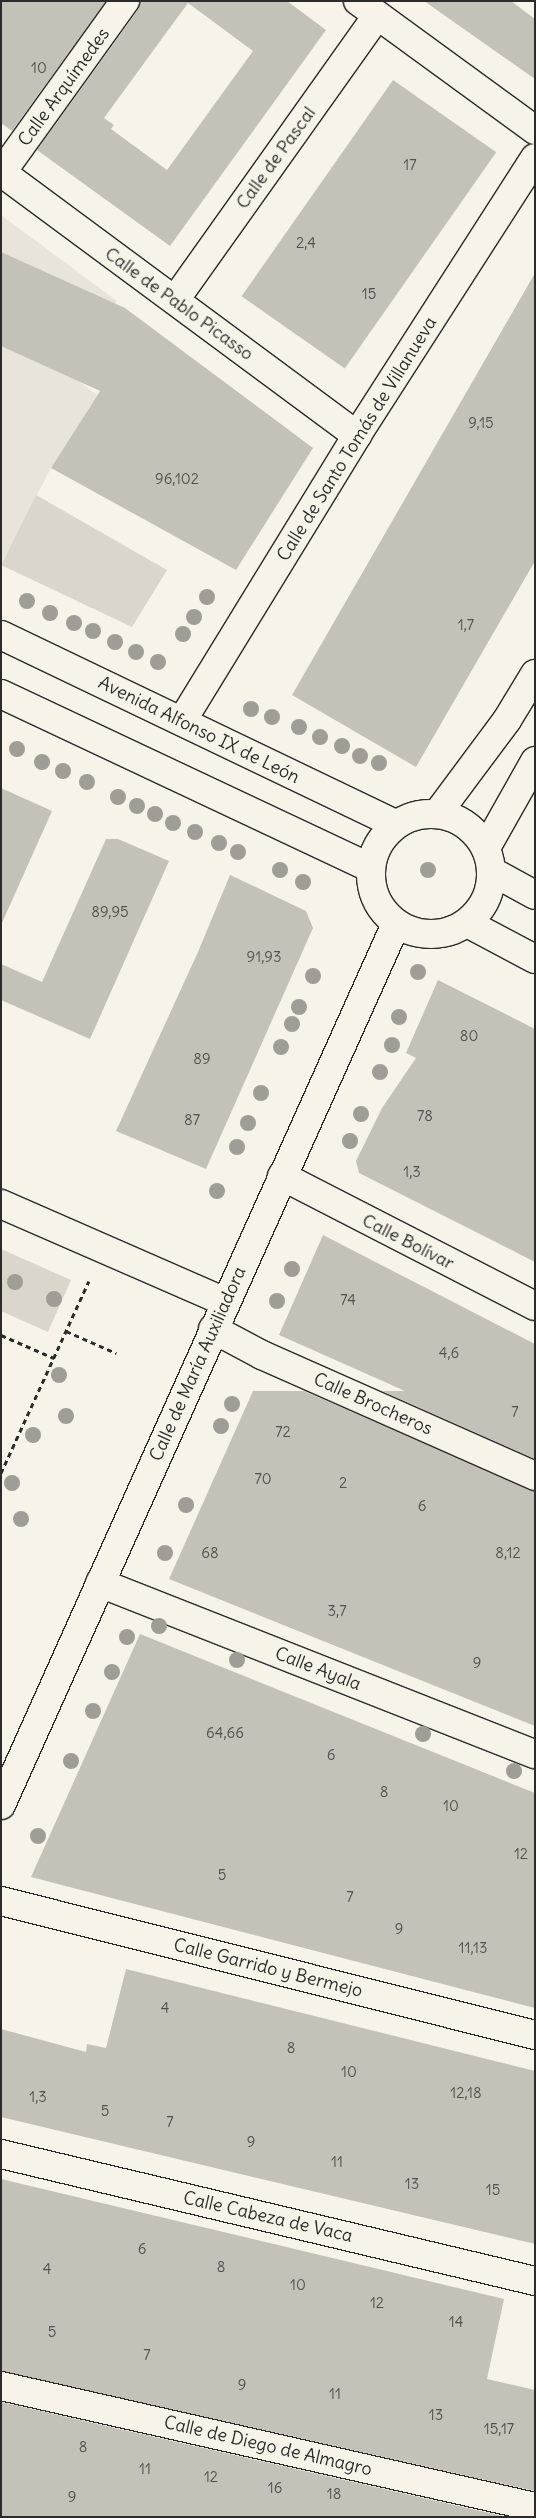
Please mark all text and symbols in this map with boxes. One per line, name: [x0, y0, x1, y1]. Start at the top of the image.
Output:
street label: Calle Arquímedes: [14, 24, 114, 150]
house number: 10: [31, 59, 47, 77]
street label: Calle de Pascal: [232, 103, 320, 213]
house number: 17: [403, 156, 417, 174]
house number: 2,4: [296, 234, 316, 252]
street label: Calle de Pablo Picasso: [101, 243, 257, 365]
house number: 15: [362, 285, 376, 303]
street label: Calle de Santo Tomás de Villanueva: [273, 313, 441, 565]
house number: 9,15: [468, 414, 494, 432]
house number: 96,102: [155, 470, 199, 488]
house number: 1,7: [458, 616, 474, 634]
street label: Avenida Alfonso IX de León: [95, 672, 303, 788]
house number: 89,95: [91, 903, 129, 921]
house number: 91,93: [247, 948, 281, 966]
house number: 80: [460, 1027, 478, 1045]
house number: 89: [193, 1050, 211, 1068]
house number: 78: [417, 1107, 433, 1125]
house number: 87: [184, 1111, 200, 1129]
house number: 1,3: [403, 1163, 421, 1181]
street label: Calle Bolívar: [358, 1210, 458, 1274]
street label: Calle de María Auxiliadora: [145, 1263, 251, 1465]
house number: 74: [340, 1291, 356, 1309]
house number: 4,6: [439, 1344, 459, 1362]
street label: Calle Brocheros: [310, 1368, 436, 1440]
house number: 7: [511, 1403, 519, 1421]
house number: 72: [275, 1423, 291, 1441]
house number: 70: [254, 1470, 272, 1488]
house number: 2: [339, 1474, 347, 1492]
house number: 6: [418, 1497, 426, 1515]
house number: 68: [201, 1544, 219, 1562]
house number: 8,12: [495, 1544, 521, 1562]
house number: 3,7: [327, 1602, 347, 1620]
street label: Calle Ayala: [272, 1643, 364, 1695]
house number: 9: [473, 1654, 481, 1672]
house number: 64,66: [206, 1724, 244, 1742]
house number: 6: [327, 1746, 335, 1764]
house number: 8: [380, 1783, 388, 1801]
house number: 10: [443, 1797, 459, 1815]
house number: 12: [514, 1845, 528, 1863]
house number: 5: [218, 1866, 226, 1884]
house number: 7: [346, 1888, 354, 1906]
house number: 9: [395, 1920, 403, 1938]
street label: Calle Garrido y Bermejo: [171, 1934, 365, 2002]
house number: 11,13: [459, 1939, 487, 1957]
house number: 4: [161, 1999, 169, 2017]
house number: 8: [287, 2039, 295, 2057]
house number: 10: [341, 2063, 357, 2081]
house number: 12,18: [450, 2084, 482, 2102]
house number: 1,3: [29, 2088, 47, 2106]
house number: 5: [101, 2102, 109, 2120]
house number: 7: [166, 2113, 174, 2131]
house number: 9: [247, 2133, 255, 2151]
house number: 11: [331, 2153, 343, 2171]
house number: 13: [405, 2175, 419, 2193]
house number: 15: [486, 2181, 500, 2199]
street label: Calle Cabeza de Vaca: [181, 2187, 355, 2247]
house number: 6: [138, 2240, 146, 2258]
house number: 8: [217, 2258, 225, 2276]
house number: 4: [43, 2260, 51, 2278]
house number: 10: [290, 2276, 306, 2294]
house number: 12: [370, 2294, 384, 2312]
house number: 14: [449, 2313, 463, 2331]
house number: 5: [48, 2323, 56, 2341]
house number: 7: [143, 2346, 151, 2364]
house number: 9: [238, 2376, 246, 2394]
house number: 11: [329, 2385, 341, 2403]
house number: 13: [429, 2406, 443, 2424]
street label: Calle de Diego de Almagro: [162, 2412, 374, 2480]
house number: 15,17: [484, 2420, 514, 2438]
house number: 8: [79, 2438, 87, 2456]
house number: 11: [139, 2460, 151, 2478]
house number: 12: [204, 2468, 218, 2486]
house number: 16: [268, 2479, 282, 2497]
house number: 18: [327, 2485, 341, 2503]
house number: 9: [68, 2488, 76, 2506]

